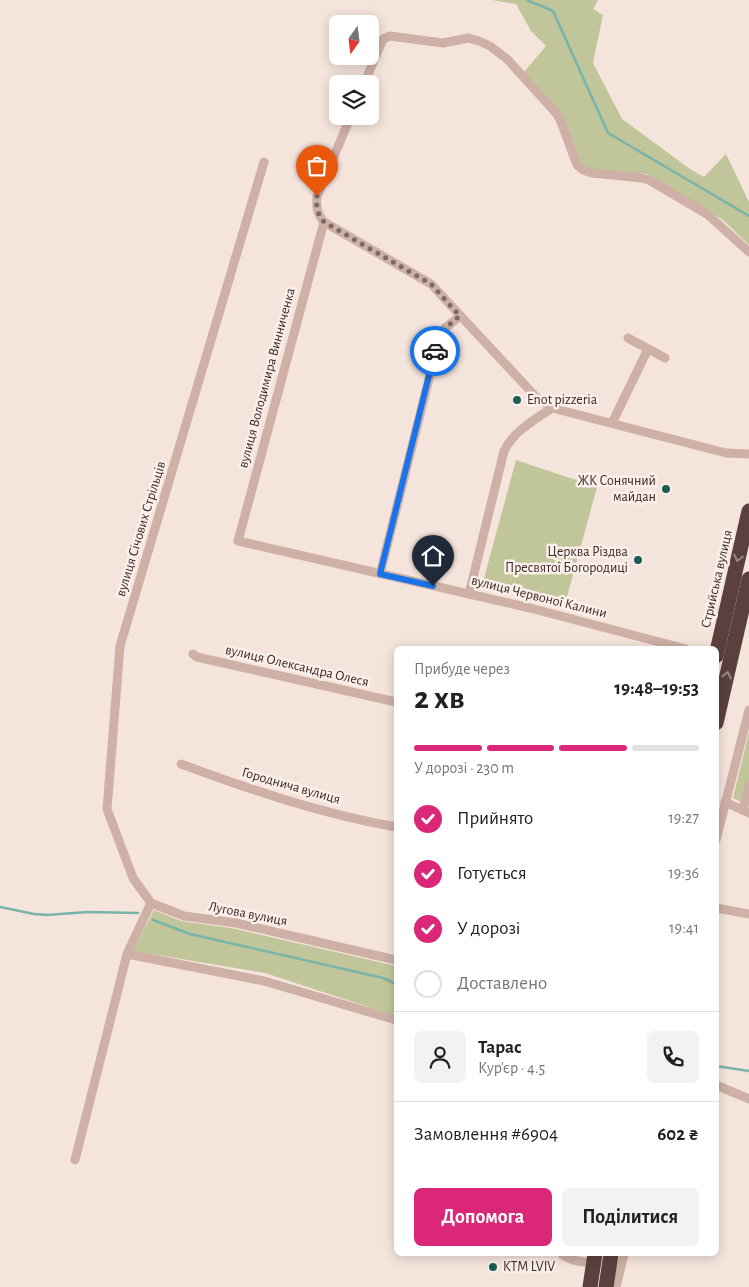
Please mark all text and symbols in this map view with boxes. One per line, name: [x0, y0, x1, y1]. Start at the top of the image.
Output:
north arrow: [329, 15, 379, 65]
map controls: [329, 15, 379, 125]
button: layers: [329, 75, 379, 125]
pin: [296, 145, 338, 196]
icon: bag: [303, 152, 331, 180]
street label: вулиця Володимира Винниченка: [236, 286, 298, 469]
courier: [410, 326, 460, 376]
icon: car: [421, 337, 449, 365]
place label: Enot pizzeria: [527, 393, 598, 407]
marker: Enot pizzeria: [511, 394, 523, 406]
street label: вулиця Січових Стрільців: [114, 460, 168, 598]
place label: ЖК Сонячний майдан: [577, 474, 656, 504]
marker: ЖК Сонячний майдан: [660, 483, 672, 495]
street label: Стрийська вулиця: [699, 529, 735, 629]
pin: [412, 535, 454, 586]
icon: home: [419, 542, 447, 570]
place label: Церква Різдва Пресвятої Богородиці: [505, 545, 629, 575]
marker: Церква Різдва Пресвятої Богородиці: [632, 554, 644, 566]
one-way arrow: [733, 554, 744, 563]
street label: вулиця Червоної Калини: [470, 573, 608, 621]
street label: вулиця Олександра Олеся: [224, 643, 370, 689]
text: Прибуде через: [414, 661, 510, 677]
one-way arrow: [721, 671, 732, 680]
text: 19:48–19:53: [614, 679, 699, 698]
text: 2 хв: [414, 682, 464, 714]
text: У дорозі · 230 m: [414, 760, 514, 776]
street label: Городнича вулиця: [240, 765, 342, 807]
icon: check: [414, 805, 442, 833]
text: Прийнято: [457, 809, 533, 828]
text: 19:27: [668, 810, 699, 826]
icon: check: [414, 860, 442, 888]
text: Готується: [457, 864, 527, 883]
text: 19:36: [668, 865, 699, 881]
street label: Лугова вулиця: [207, 899, 289, 929]
icon: check: [414, 915, 442, 943]
text: У дорозі: [457, 919, 520, 938]
text: 19:41: [669, 920, 699, 936]
text: Доставлено: [457, 974, 547, 993]
button: person: [414, 1031, 466, 1083]
button: phone: [647, 1031, 699, 1083]
text: Тарас: [478, 1038, 522, 1057]
text: Кур’єр · 4.5: [478, 1060, 545, 1076]
text: Замовлення #6904: [414, 1125, 558, 1144]
text: 602 ₴: [657, 1125, 699, 1144]
button: Допомога: [414, 1188, 552, 1246]
button: Поділитися: [562, 1188, 699, 1246]
place label: KTM LVIV: [503, 1260, 555, 1274]
marker: KTM LVIV: [487, 1261, 499, 1273]

